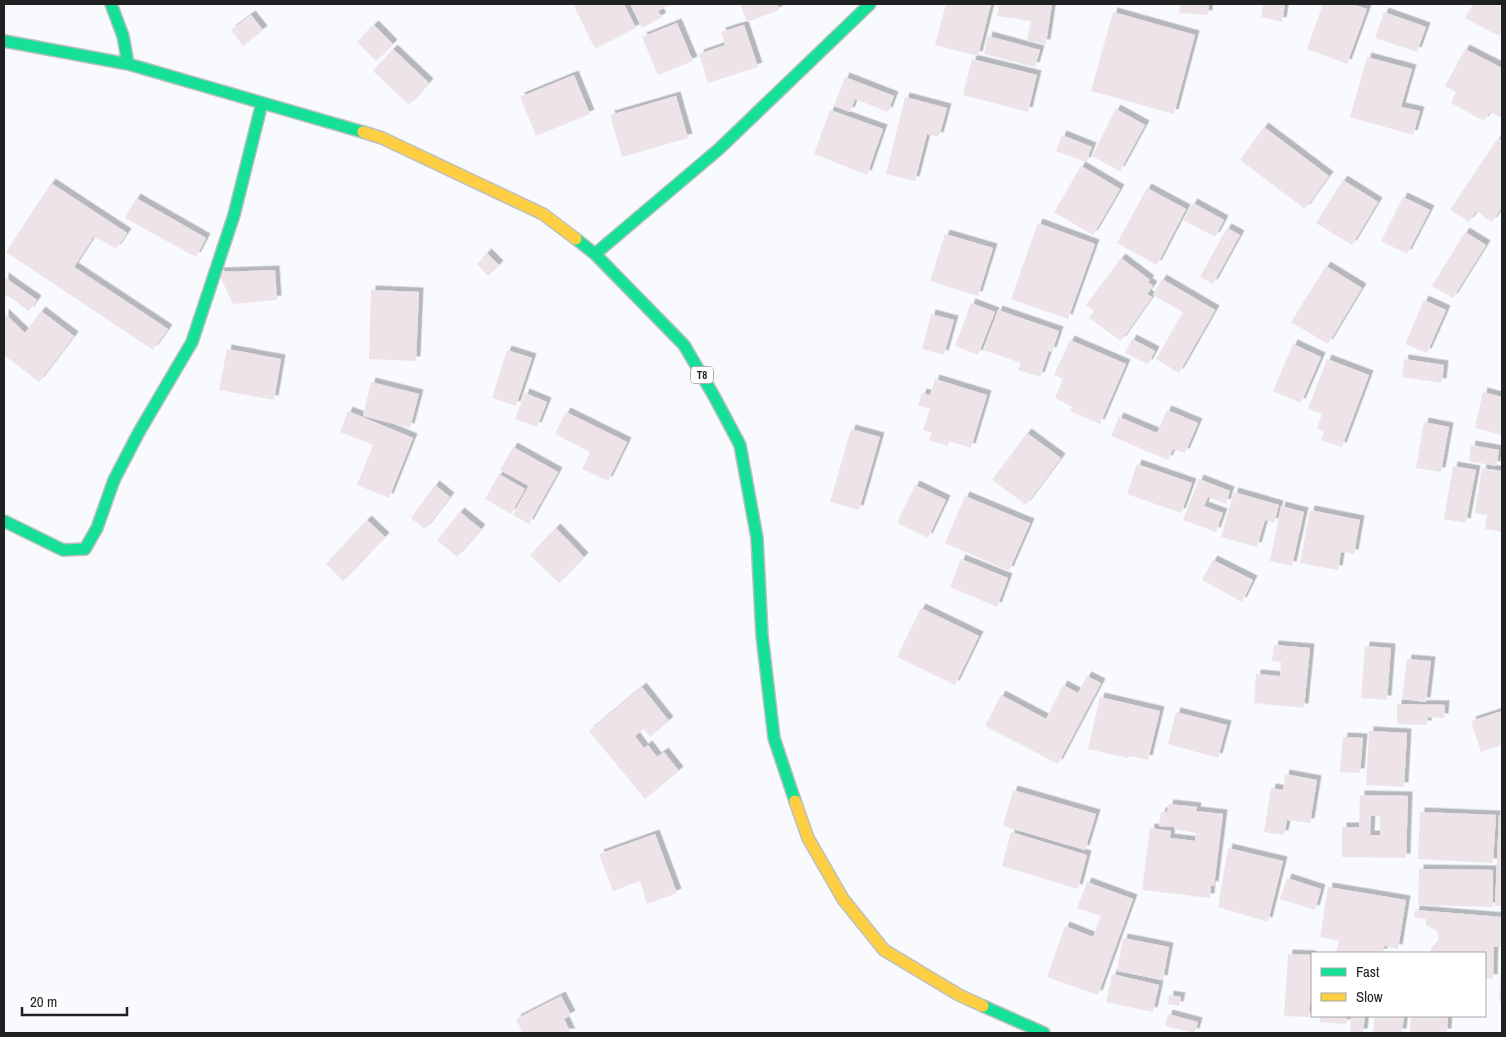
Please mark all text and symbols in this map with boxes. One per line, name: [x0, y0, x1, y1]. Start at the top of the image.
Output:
road number: T8: [691, 366, 713, 384]
legend: [1311, 952, 1486, 1017]
text: Fast: [1356, 961, 1380, 982]
scale bar: [22, 984, 128, 1016]
text: Slow: [1356, 986, 1383, 1007]
text: 20 m: [30, 991, 57, 1012]

